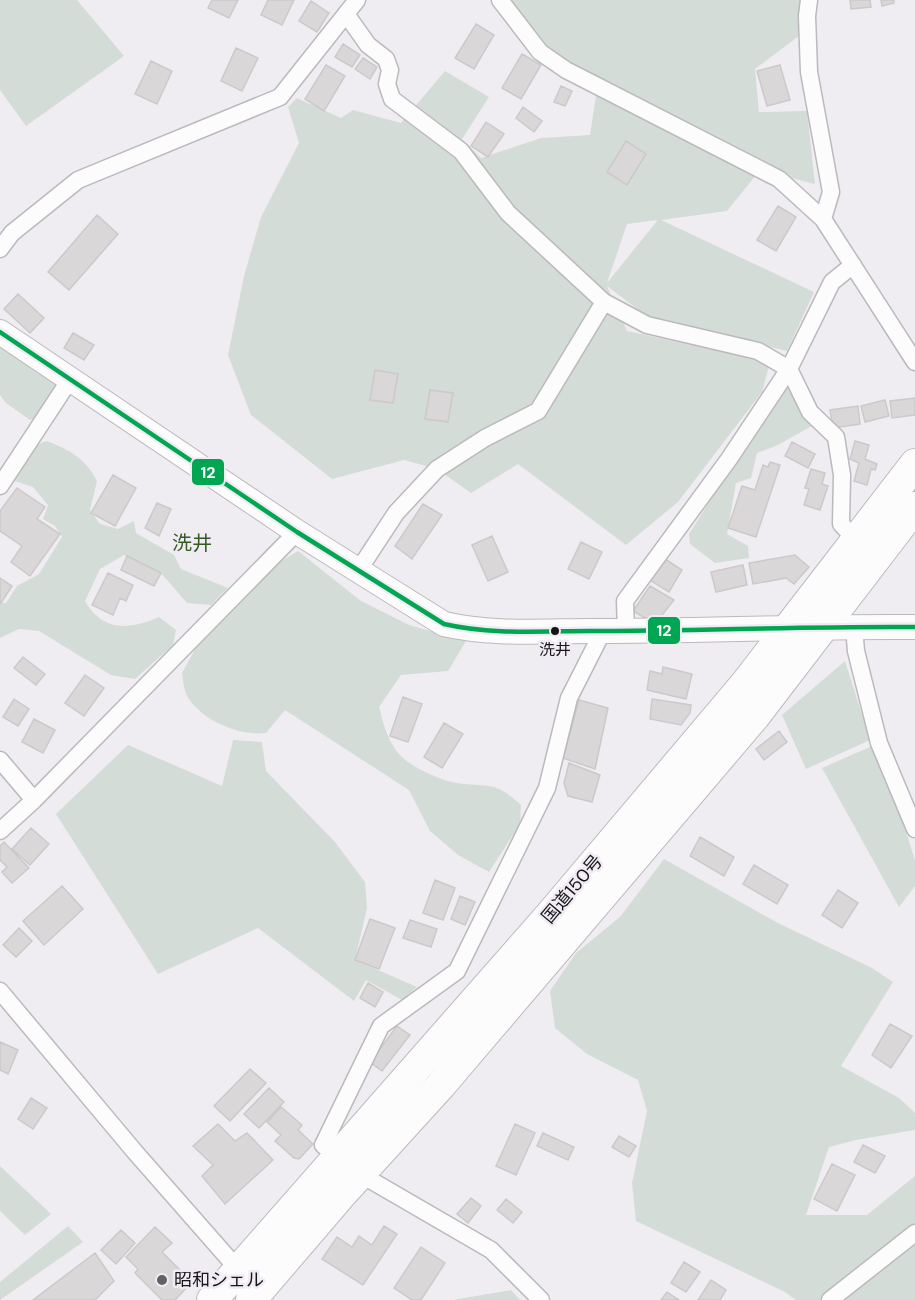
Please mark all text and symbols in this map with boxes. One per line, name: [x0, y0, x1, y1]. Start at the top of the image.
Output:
line badge: 12: [191, 458, 225, 486]
text: 12: [200, 462, 216, 483]
district label: 洗井: [172, 530, 212, 556]
line badge: 12: [647, 616, 681, 645]
text: 12: [656, 620, 672, 641]
marker: 洗井: [549, 625, 561, 637]
place label: 洗井: [539, 639, 571, 660]
street label: 国道150号: [536, 850, 608, 928]
place label: 昭和シェル: [174, 1268, 264, 1292]
marker: 昭和シェル: [155, 1273, 169, 1287]

